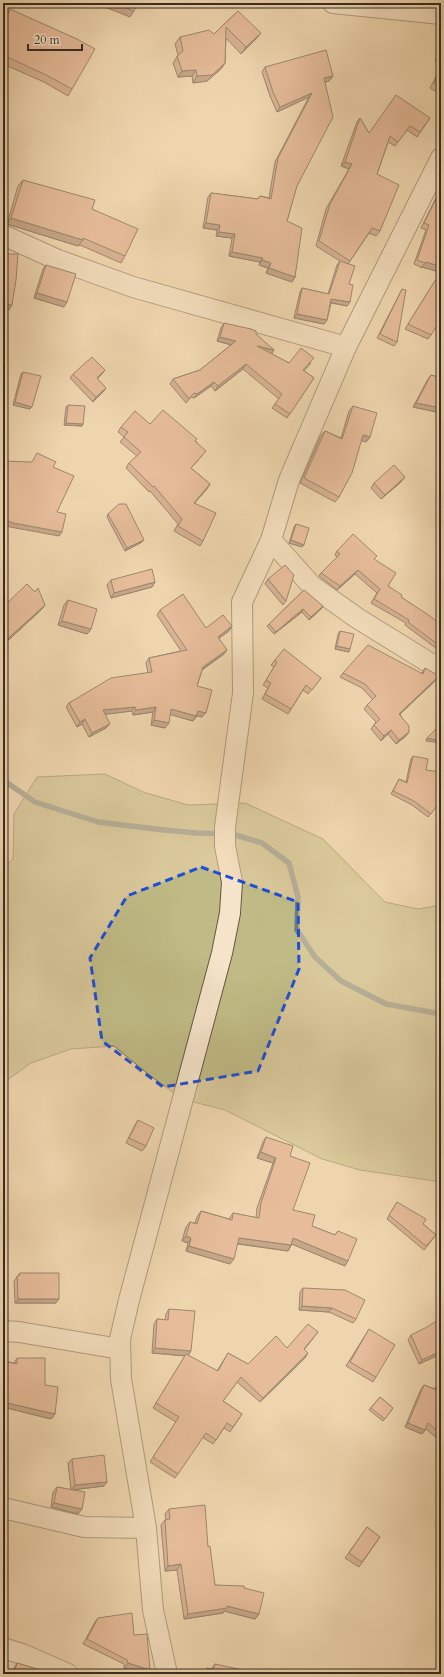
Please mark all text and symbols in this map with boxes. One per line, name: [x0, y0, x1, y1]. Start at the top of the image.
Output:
scale bar: [28, 26, 82, 52]
text: 20 m: [34, 32, 61, 48]

